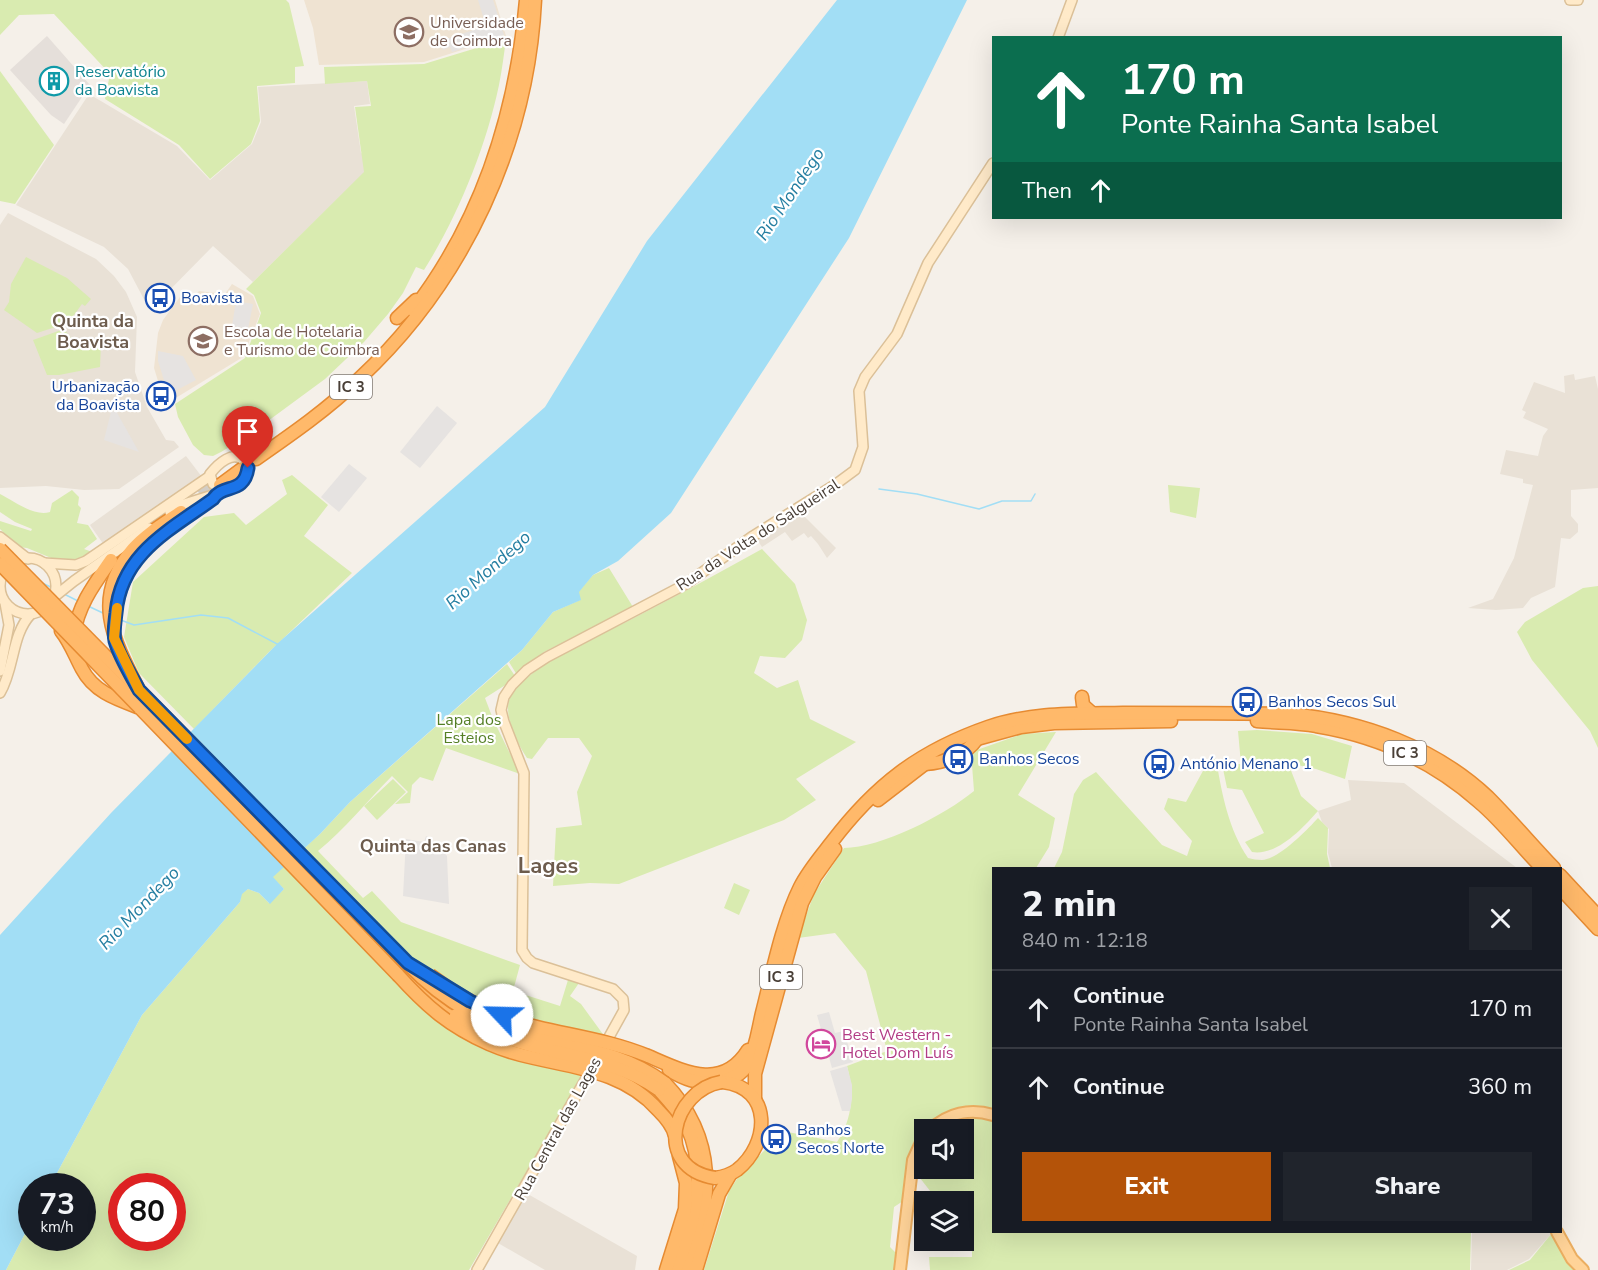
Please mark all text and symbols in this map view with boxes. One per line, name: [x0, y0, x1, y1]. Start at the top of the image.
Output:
place label: Universidade de Coimbra: [430, 12, 524, 52]
school or university icon: Universidade de Coimbra: [393, 16, 425, 48]
text: 170 m: [1121, 52, 1245, 109]
icon: ahead: [1022, 60, 1100, 138]
place label: Reservatório da Boavista: [75, 61, 166, 101]
building icon: Reservatório da Boavista: [38, 65, 70, 97]
text: Ponte Rainha Santa Isabel: [1121, 106, 1438, 143]
water label: Rio Mondego: [750, 143, 830, 245]
icon: ahead: [1084, 174, 1117, 207]
text: Then: [1022, 176, 1072, 206]
bus stop icon: Boavista: [144, 282, 176, 314]
place label: Boavista: [181, 287, 243, 309]
district label: Quinta da Boavista: [52, 309, 134, 354]
place label: Escola de Hotelaria e Turismo de Coimbra: [224, 321, 380, 361]
school or university icon: Escola de Hotelaria e Turismo de Coimbra: [187, 325, 219, 357]
road number: IC 3: [330, 375, 372, 399]
place label: Urbanização da Boavista: [51, 376, 140, 416]
bus stop icon: Urbanização da Boavista: [145, 380, 177, 412]
pin: [222, 406, 273, 468]
icon: arrive: [231, 415, 264, 448]
street label: Rua da Volta do Salgueiral: [672, 474, 844, 596]
water label: Rio Mondego: [440, 525, 536, 615]
bus stop icon: Banhos Secos Sul: [1231, 686, 1263, 718]
place label: Banhos Secos Sul: [1268, 691, 1396, 713]
park label: Lapa dos Esteios: [436, 709, 502, 749]
road number: IC 3: [1384, 741, 1426, 765]
bus stop icon: Banhos Secos: [942, 743, 974, 775]
place label: Banhos Secos: [979, 748, 1079, 770]
bus stop icon: António Menano 1: [1143, 748, 1175, 780]
place label: António Menano 1: [1180, 753, 1312, 775]
district label: Quinta das Canas: [360, 834, 506, 858]
district label: Lages: [518, 851, 578, 881]
water label: Rio Mondego: [93, 861, 185, 955]
text: 2 min: [1022, 880, 1117, 929]
button: close: [1469, 887, 1532, 950]
text: 840 m · 12:18: [1022, 927, 1148, 954]
road number: IC 3: [760, 965, 802, 989]
text: Continue: [1073, 981, 1164, 1011]
position arrow: [470, 983, 534, 1047]
icon: ahead: [1022, 993, 1055, 1026]
text: 170 m: [1468, 994, 1532, 1024]
text: Ponte Rainha Santa Isabel: [1073, 1011, 1308, 1038]
place label: Best Western - Hotel Dom Luís: [842, 1024, 953, 1064]
hotel icon: Best Western - Hotel Dom Luís: [805, 1028, 837, 1060]
street label: Rua Central das Lages: [509, 1053, 607, 1205]
icon: ahead: [1022, 1071, 1055, 1104]
text: Continue: [1073, 1072, 1164, 1102]
text: 360 m: [1468, 1072, 1532, 1102]
place label: Banhos Secos Norte: [797, 1119, 884, 1159]
map controls: [914, 1119, 974, 1251]
button: sound: [914, 1119, 974, 1179]
bus stop icon: Banhos Secos Norte: [760, 1123, 792, 1155]
button: Exit: [1022, 1152, 1271, 1221]
button: Share: [1283, 1152, 1532, 1221]
speed limit sign: 80: [108, 1173, 186, 1251]
text: 73: [39, 1184, 75, 1225]
button: layers: [914, 1191, 974, 1251]
text: km/h: [40, 1217, 74, 1237]

